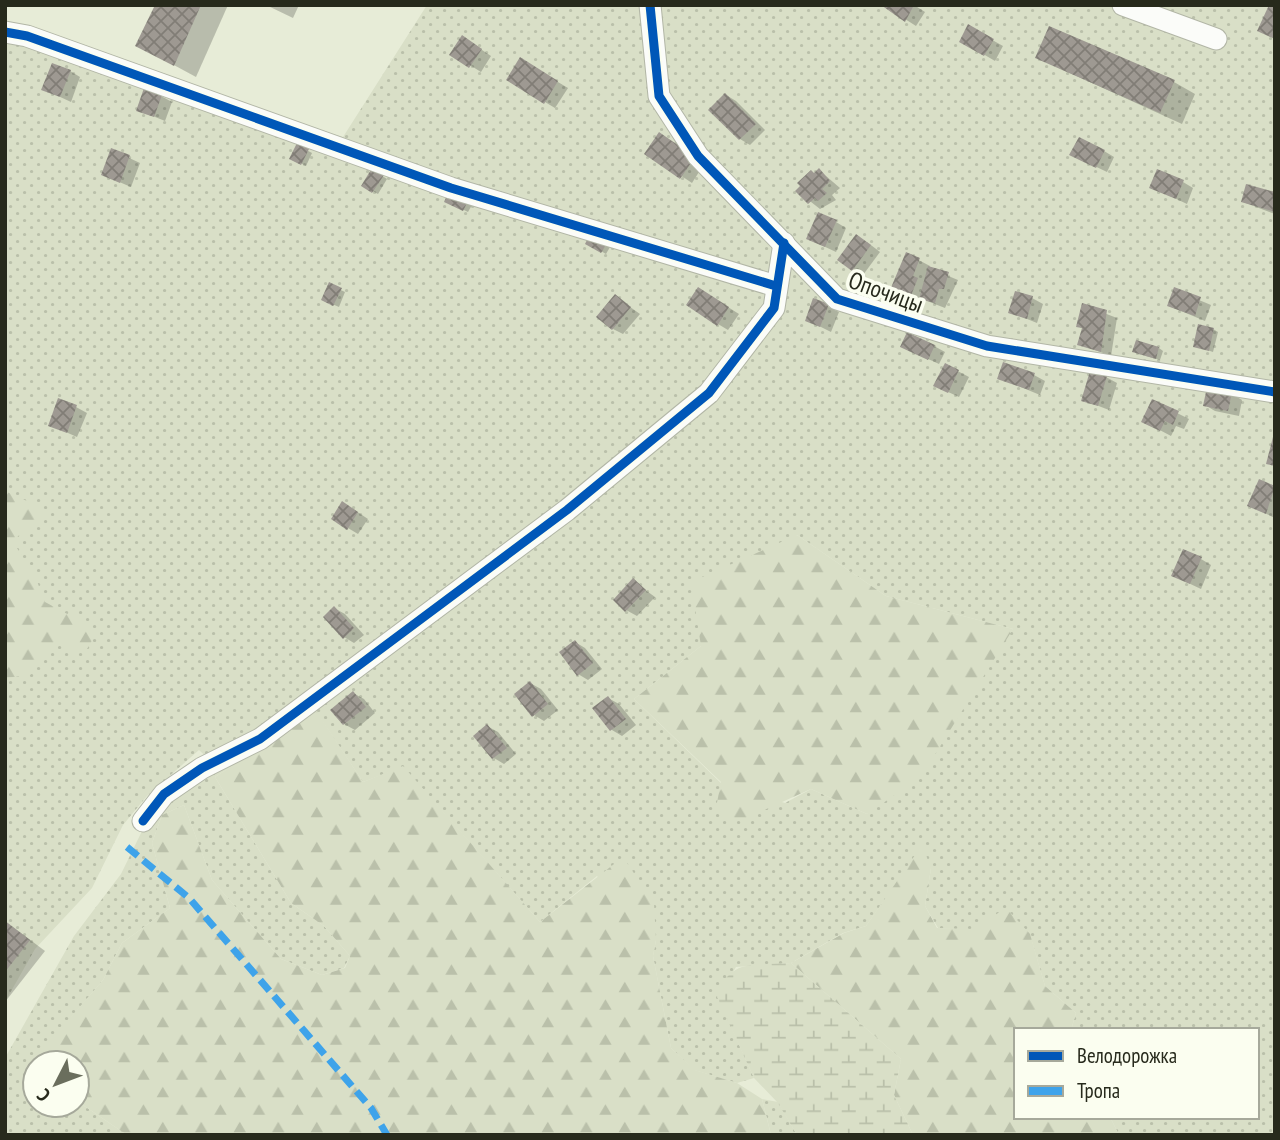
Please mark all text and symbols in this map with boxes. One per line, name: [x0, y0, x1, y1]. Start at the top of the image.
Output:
street label: Опочицы: [844, 264, 928, 320]
legend: [1014, 1028, 1259, 1119]
text: Велодорожка: [1077, 1042, 1177, 1069]
north arrow: [21, 1049, 91, 1119]
text: Тропа: [1077, 1077, 1120, 1104]
text: С: [31, 1084, 55, 1107]

